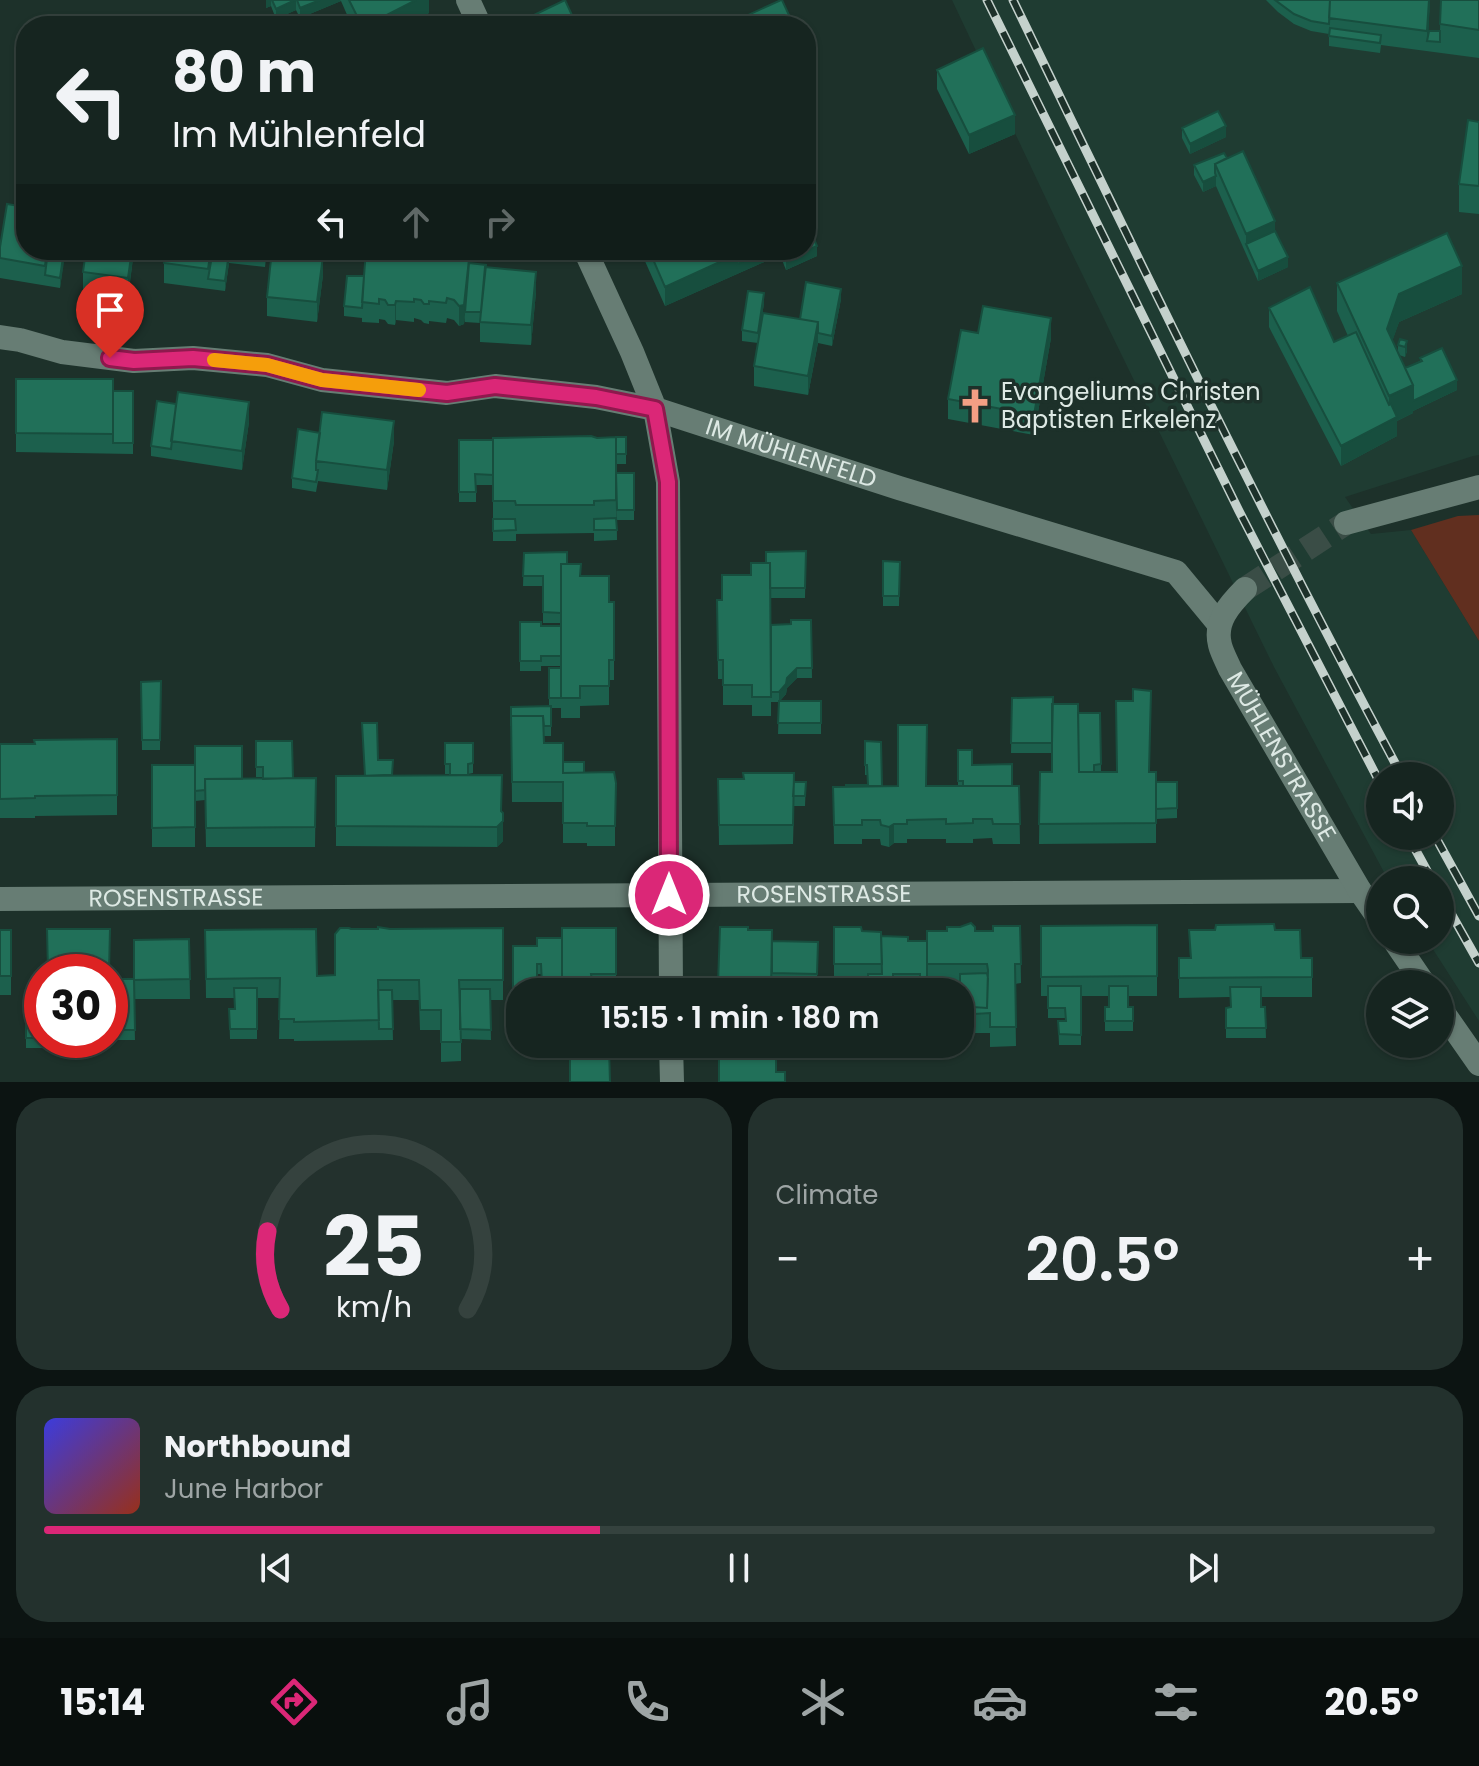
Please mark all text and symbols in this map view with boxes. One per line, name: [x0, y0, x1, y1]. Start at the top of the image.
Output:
text: 80 m: [172, 33, 316, 112]
icon: left: [40, 48, 144, 152]
text: Im Mühlenfeld: [172, 109, 426, 160]
icon: left: [310, 200, 354, 244]
icon: ahead: [394, 200, 438, 244]
icon: right: [478, 200, 522, 244]
pin: [76, 276, 144, 358]
icon: arrive: [88, 288, 132, 332]
place label: Evangeliums Christen Baptisten Erkelenz: [1001, 375, 1261, 436]
church icon: Evangeliums Christen Baptisten Erkelenz: [956, 387, 994, 425]
street label: IM MÜHLENFELD: [702, 410, 881, 496]
street label: MÜHLENSTRASSE: [1219, 665, 1344, 847]
map controls: [1366, 762, 1454, 1058]
button: sound: [1366, 762, 1454, 850]
position arrow: [627, 853, 711, 937]
button: search: [1366, 866, 1454, 954]
street label: ROSENSTRASSE: [736, 877, 912, 911]
street label: ROSENSTRASSE: [88, 880, 264, 914]
speed limit sign: 30: [24, 954, 128, 1058]
button: layers: [1366, 970, 1454, 1058]
text: 15:15 · 1 min · 180 m: [601, 996, 879, 1039]
text: Climate: [776, 1177, 878, 1213]
text: 25: [323, 1189, 425, 1305]
text: 20.5°: [1025, 1218, 1179, 1302]
text: −: [776, 1229, 800, 1290]
text: +: [1405, 1229, 1435, 1290]
text: km/h: [336, 1287, 412, 1327]
text: Northbound: [164, 1425, 351, 1468]
text: June Harbor: [164, 1471, 323, 1507]
icon: previous: [254, 1546, 298, 1590]
icon: pause: [717, 1546, 761, 1590]
icon: next: [1181, 1546, 1225, 1590]
icon: directions: [266, 1674, 322, 1730]
icon: music: [442, 1674, 498, 1730]
icon: phone: [619, 1674, 675, 1730]
icon: climate: [795, 1674, 851, 1730]
icon: car: [972, 1674, 1028, 1730]
icon: filters: [1148, 1674, 1204, 1730]
text: 15:14: [60, 1677, 145, 1728]
text: 20.5°: [1324, 1677, 1419, 1728]

